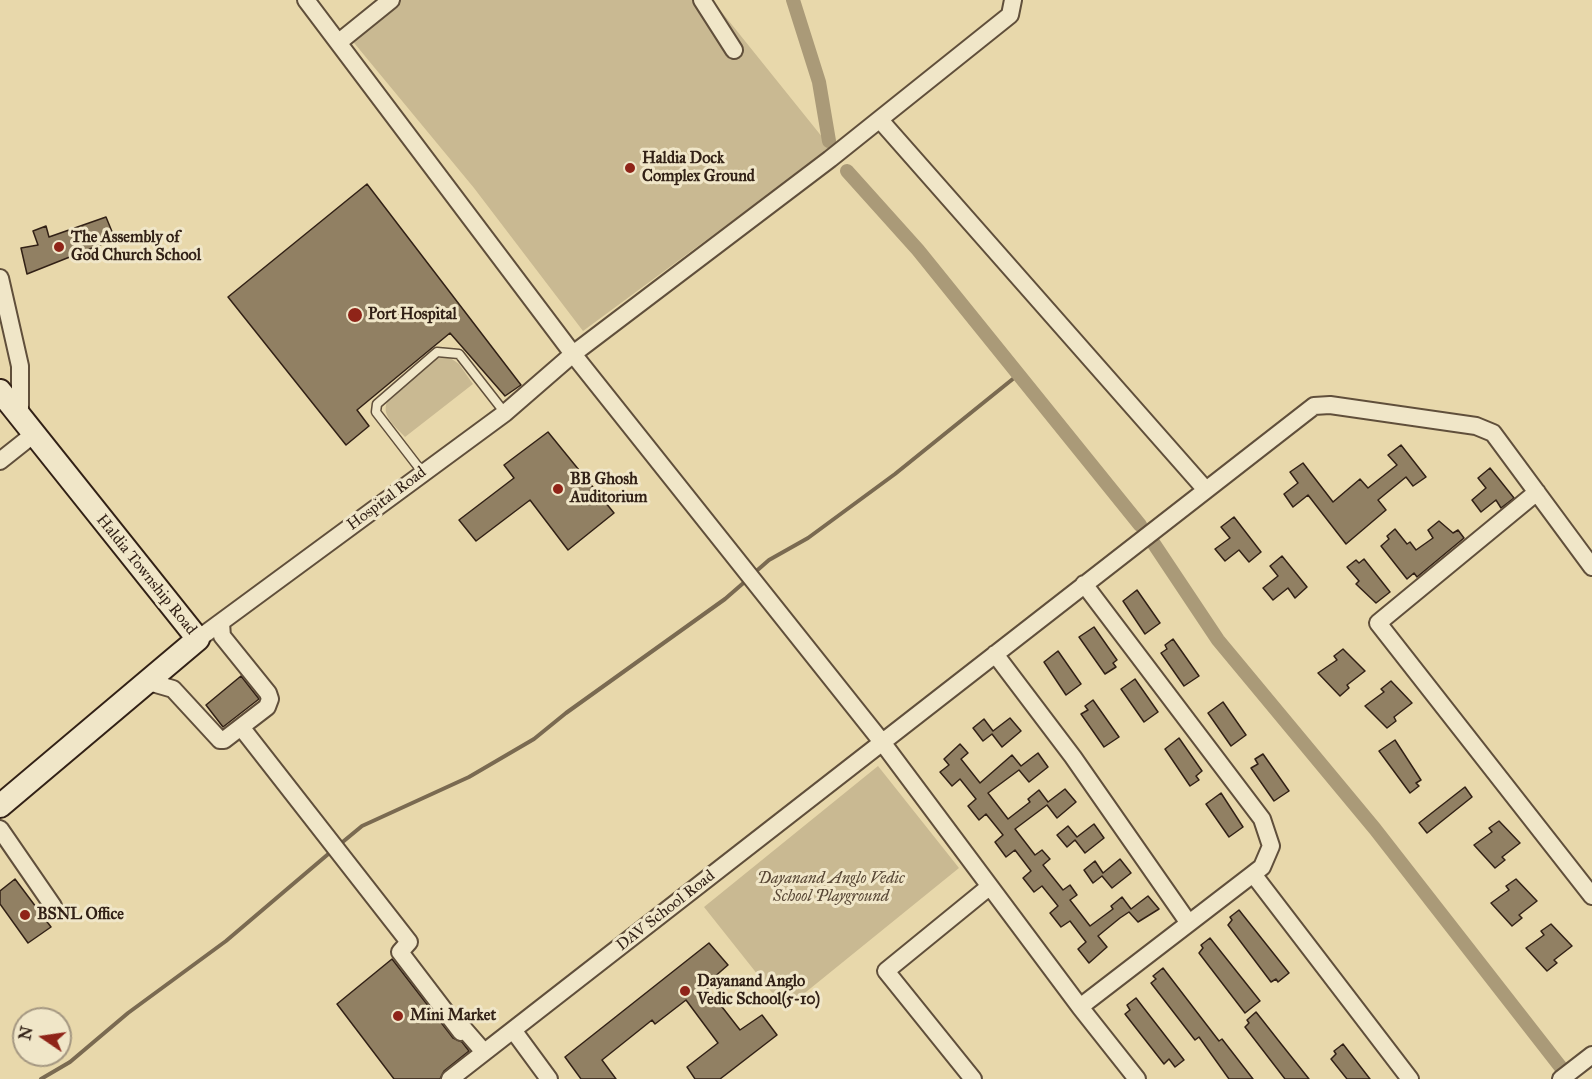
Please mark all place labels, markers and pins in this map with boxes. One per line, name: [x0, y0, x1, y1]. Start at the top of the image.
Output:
place label: Haldia Dock Complex Ground: [642, 149, 755, 187]
marker: Haldia Dock Complex Ground: [623, 161, 637, 175]
place label: The Assembly of God Church School: [71, 228, 201, 266]
marker: The Assembly of God Church School: [52, 240, 66, 254]
place label: Port Hospital: [368, 305, 457, 325]
marker: Port Hospital: [346, 306, 364, 324]
place label: BB Ghosh Auditorium: [570, 470, 648, 508]
marker: BB Ghosh Auditorium: [551, 482, 565, 496]
place label: BSNL Office: [37, 905, 124, 925]
marker: BSNL Office: [18, 908, 32, 922]
place label: Dayanand Anglo Vedic School(5-10): [697, 972, 820, 1010]
marker: Dayanand Anglo Vedic School(5-10): [678, 984, 692, 998]
place label: Mini Market: [410, 1006, 496, 1026]
marker: Mini Market: [391, 1009, 405, 1023]

